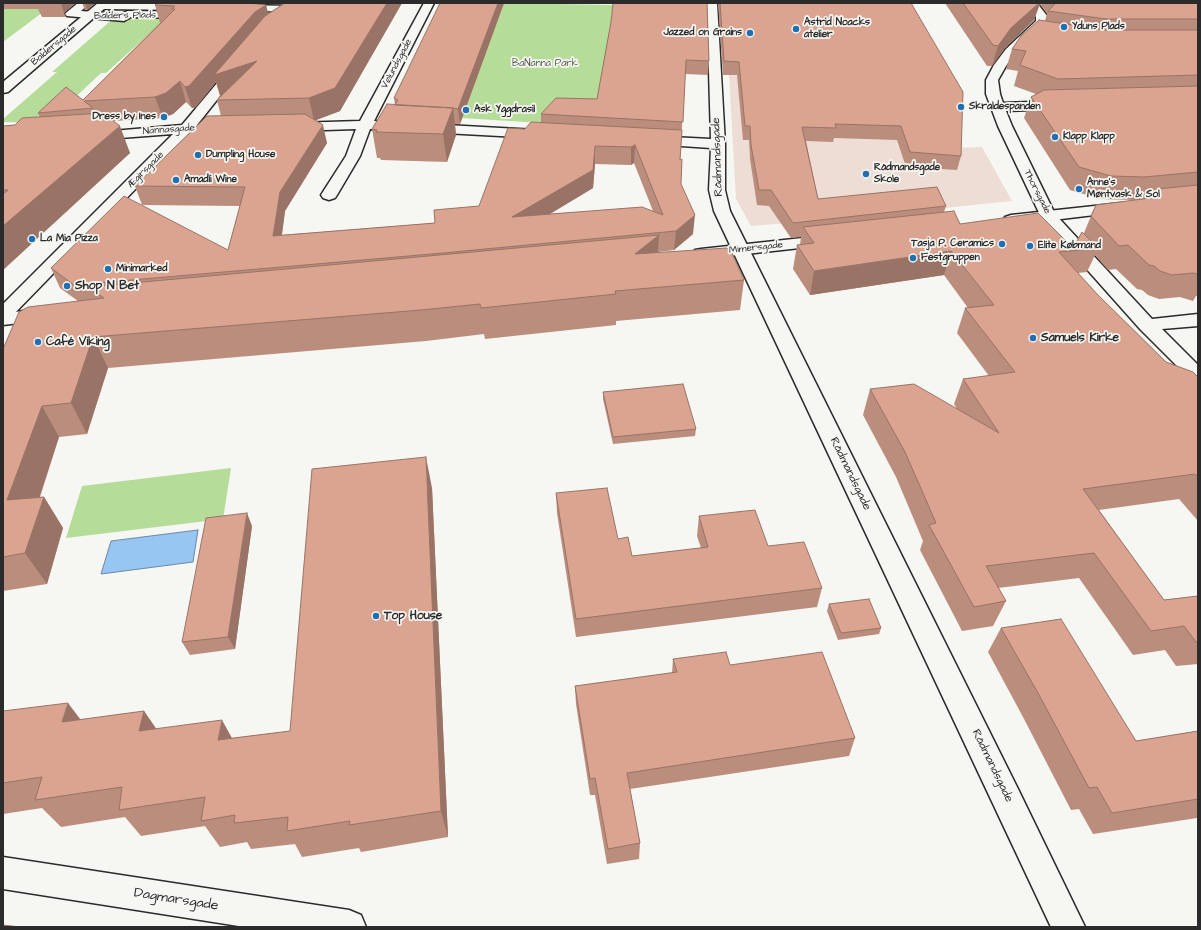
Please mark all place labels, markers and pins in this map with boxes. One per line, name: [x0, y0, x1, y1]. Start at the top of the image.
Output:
place label: Astrid Noacks atelier: [804, 17, 870, 40]
place label: Yduns Plads: [1072, 21, 1125, 33]
marker: Yduns Plads: [1059, 22, 1069, 32]
marker: Astrid Noacks atelier: [791, 24, 801, 34]
place label: Jazzed on Grains: [663, 27, 742, 39]
marker: Jazzed on Grains: [745, 28, 755, 38]
place label: Skraldespanden: [969, 101, 1040, 113]
marker: Skraldespanden: [956, 102, 966, 112]
place label: Ask Yggdrasil: [474, 104, 535, 116]
marker: Ask Yggdrasil: [461, 105, 471, 115]
place label: Dress by Ines: [92, 111, 156, 123]
marker: Dress by Ines: [159, 112, 169, 122]
place label: Klapp Klapp: [1063, 131, 1115, 143]
marker: Klapp Klapp: [1050, 132, 1060, 142]
place label: Dumpling House: [206, 149, 275, 161]
marker: Dumpling House: [193, 150, 203, 160]
place label: Rådmandsgade Skole: [874, 162, 940, 186]
marker: Rådmandsgade Skole: [861, 169, 871, 179]
place label: Amadli Wine: [184, 174, 237, 186]
marker: Amadli Wine: [171, 175, 181, 185]
place label: Anne's Møntvask & Sol: [1087, 177, 1160, 200]
marker: Anne's Møntvask & Sol: [1074, 184, 1084, 194]
place label: La Mia Pizza: [40, 233, 98, 245]
marker: La Mia Pizza: [27, 234, 37, 244]
place label: Tasja P. Ceramics: [911, 238, 994, 250]
marker: Tasja P. Ceramics: [997, 239, 1007, 249]
place label: Elite Købmand: [1038, 240, 1101, 252]
marker: Elite Købmand: [1025, 241, 1035, 251]
place label: Festgruppen: [921, 252, 980, 264]
marker: Festgruppen: [908, 253, 918, 263]
place label: Minimarked: [116, 263, 167, 275]
marker: Minimarked: [103, 264, 113, 274]
place label: Shop N Bet: [75, 279, 139, 293]
marker: Shop N Bet: [62, 281, 72, 291]
place label: Samuels Kirke: [1041, 331, 1119, 345]
marker: Samuels Kirke: [1028, 333, 1038, 343]
place label: Café Viking: [46, 335, 110, 349]
marker: Café Viking: [33, 337, 43, 347]
place label: Top House: [384, 609, 442, 623]
marker: Top House: [371, 611, 381, 621]

